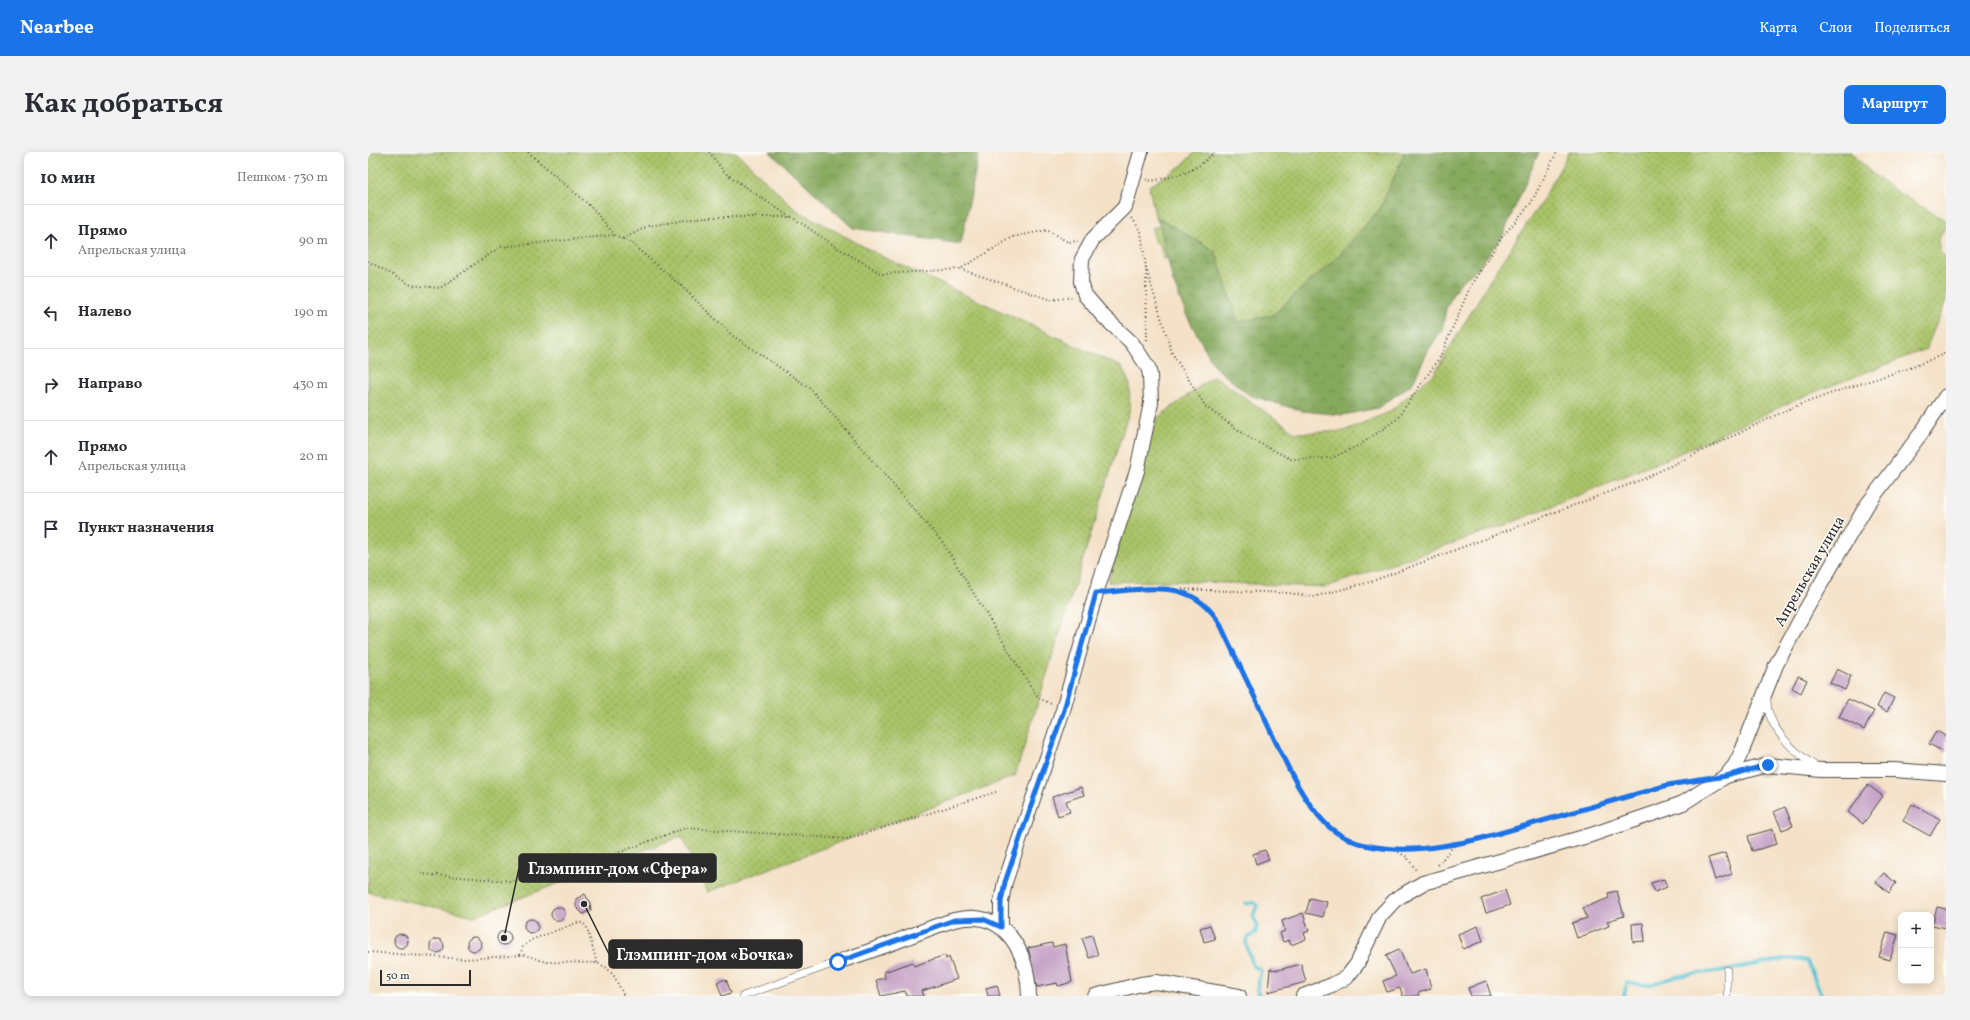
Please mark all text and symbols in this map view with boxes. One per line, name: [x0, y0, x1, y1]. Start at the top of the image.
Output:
text: Nearbee: [20, 15, 94, 41]
text: Карта: [1759, 19, 1797, 38]
text: Слои: [1819, 19, 1852, 38]
text: Поделиться: [1874, 19, 1950, 38]
text: Как добраться: [24, 85, 223, 124]
button: Маршрут: [1844, 85, 1946, 124]
text: 10 мин: [40, 167, 95, 190]
text: Пешком · 730 m: [237, 169, 328, 187]
text: Прямо: [78, 221, 127, 242]
icon: ahead: [40, 230, 62, 252]
text: 90 m: [299, 232, 328, 250]
text: Апрельская улица: [78, 242, 186, 260]
icon: left: [40, 302, 62, 324]
text: Налево: [78, 302, 132, 323]
text: 190 m: [294, 304, 328, 322]
icon: right: [40, 374, 62, 396]
text: Направо: [78, 374, 142, 395]
text: 430 m: [292, 376, 328, 394]
text: Прямо: [78, 437, 127, 458]
icon: ahead: [40, 446, 62, 468]
text: 20 m: [299, 448, 328, 466]
text: Апрельская улица: [78, 458, 186, 476]
street label: Апрельская улица: [1770, 512, 1851, 631]
icon: arrive: [40, 518, 62, 540]
text: Пункт назначения: [78, 518, 214, 539]
route end: [1759, 756, 1777, 774]
callout: Глэмпинг-дом «Сфера»: [519, 854, 716, 882]
text: Глэмпинг-дом «Сфера»: [528, 859, 708, 881]
map controls: [1898, 912, 1934, 984]
button: +: [1898, 912, 1934, 948]
callout: Глэмпинг-дом «Бочка»: [609, 940, 802, 968]
text: Глэмпинг-дом «Бочка»: [616, 945, 794, 967]
button: −: [1898, 948, 1934, 984]
route start: [829, 953, 847, 971]
scale bar: [380, 968, 471, 987]
text: 50 m: [386, 969, 410, 984]

